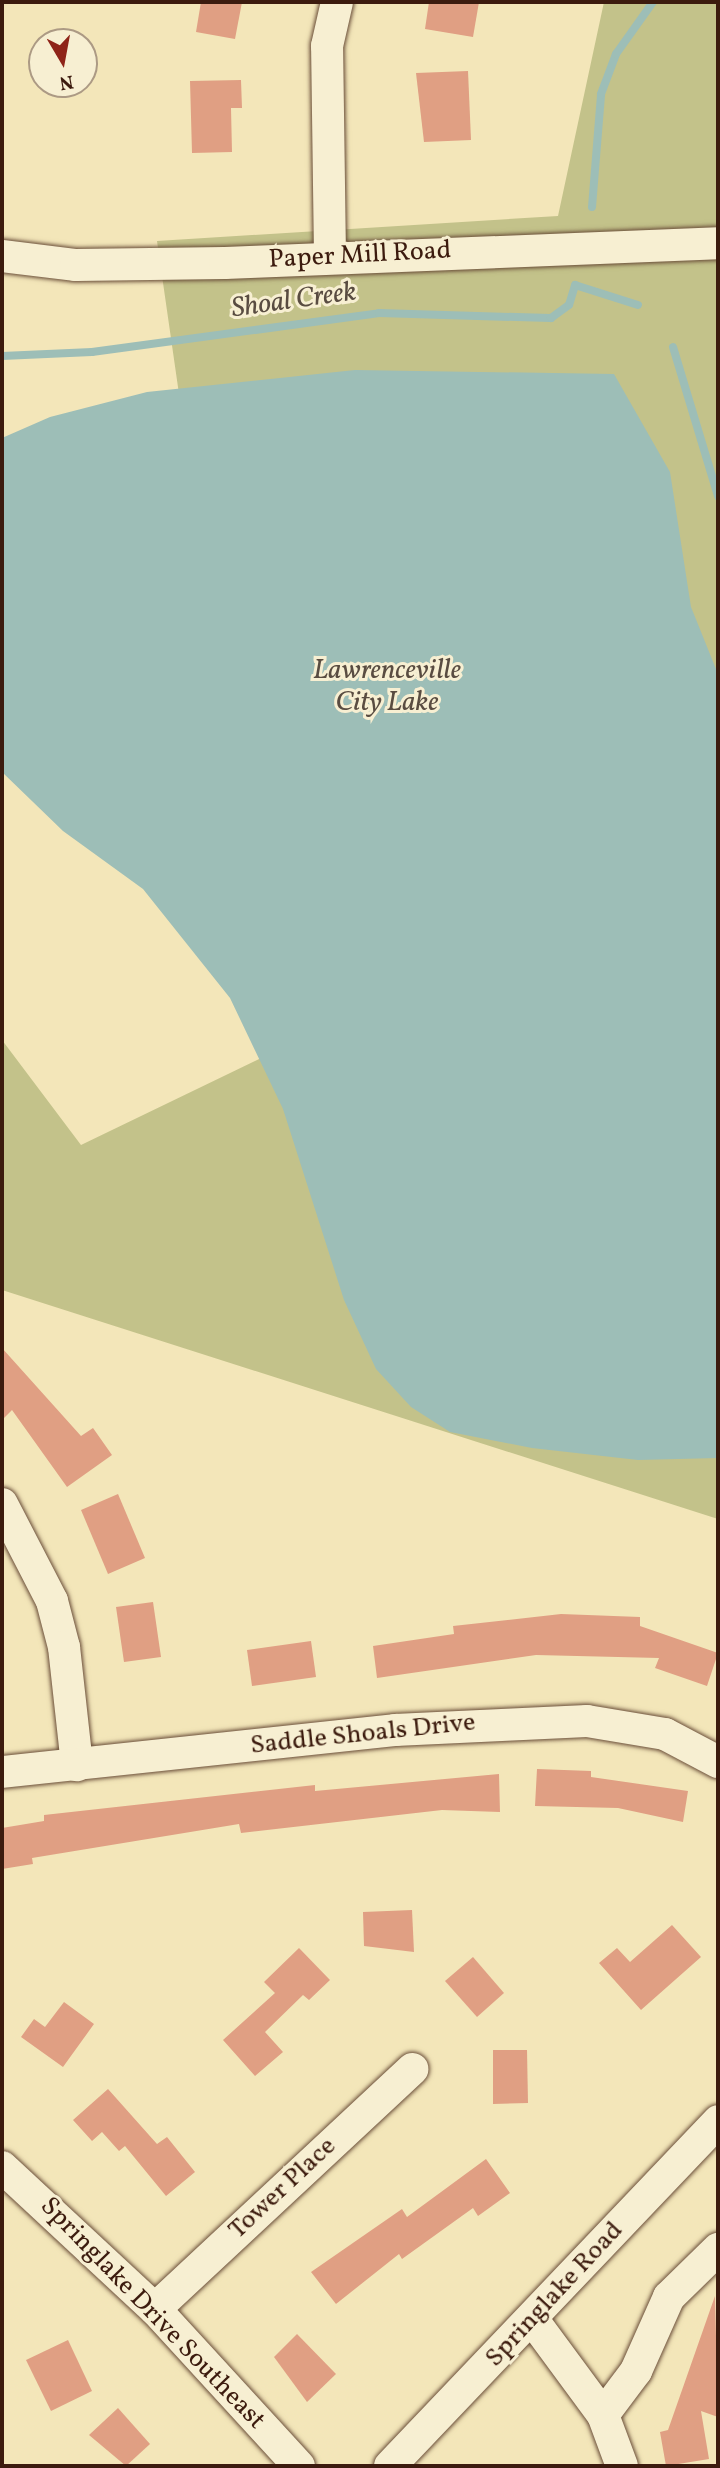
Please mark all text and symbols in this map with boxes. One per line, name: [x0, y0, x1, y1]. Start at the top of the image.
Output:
north arrow: [28, 28, 98, 98]
text: N: [57, 68, 75, 96]
street label: Paper Mill Road: [268, 236, 452, 276]
water label: Shoal Creek: [229, 276, 359, 326]
water label: Lawrenceville City Lake: [313, 654, 461, 720]
street label: Saddle Shoals Drive: [249, 1708, 477, 1762]
street label: Tower Place: [223, 2132, 343, 2246]
street label: Springlake Drive Southeast: [33, 2191, 271, 2437]
street label: Springlake Road: [480, 2216, 630, 2374]

